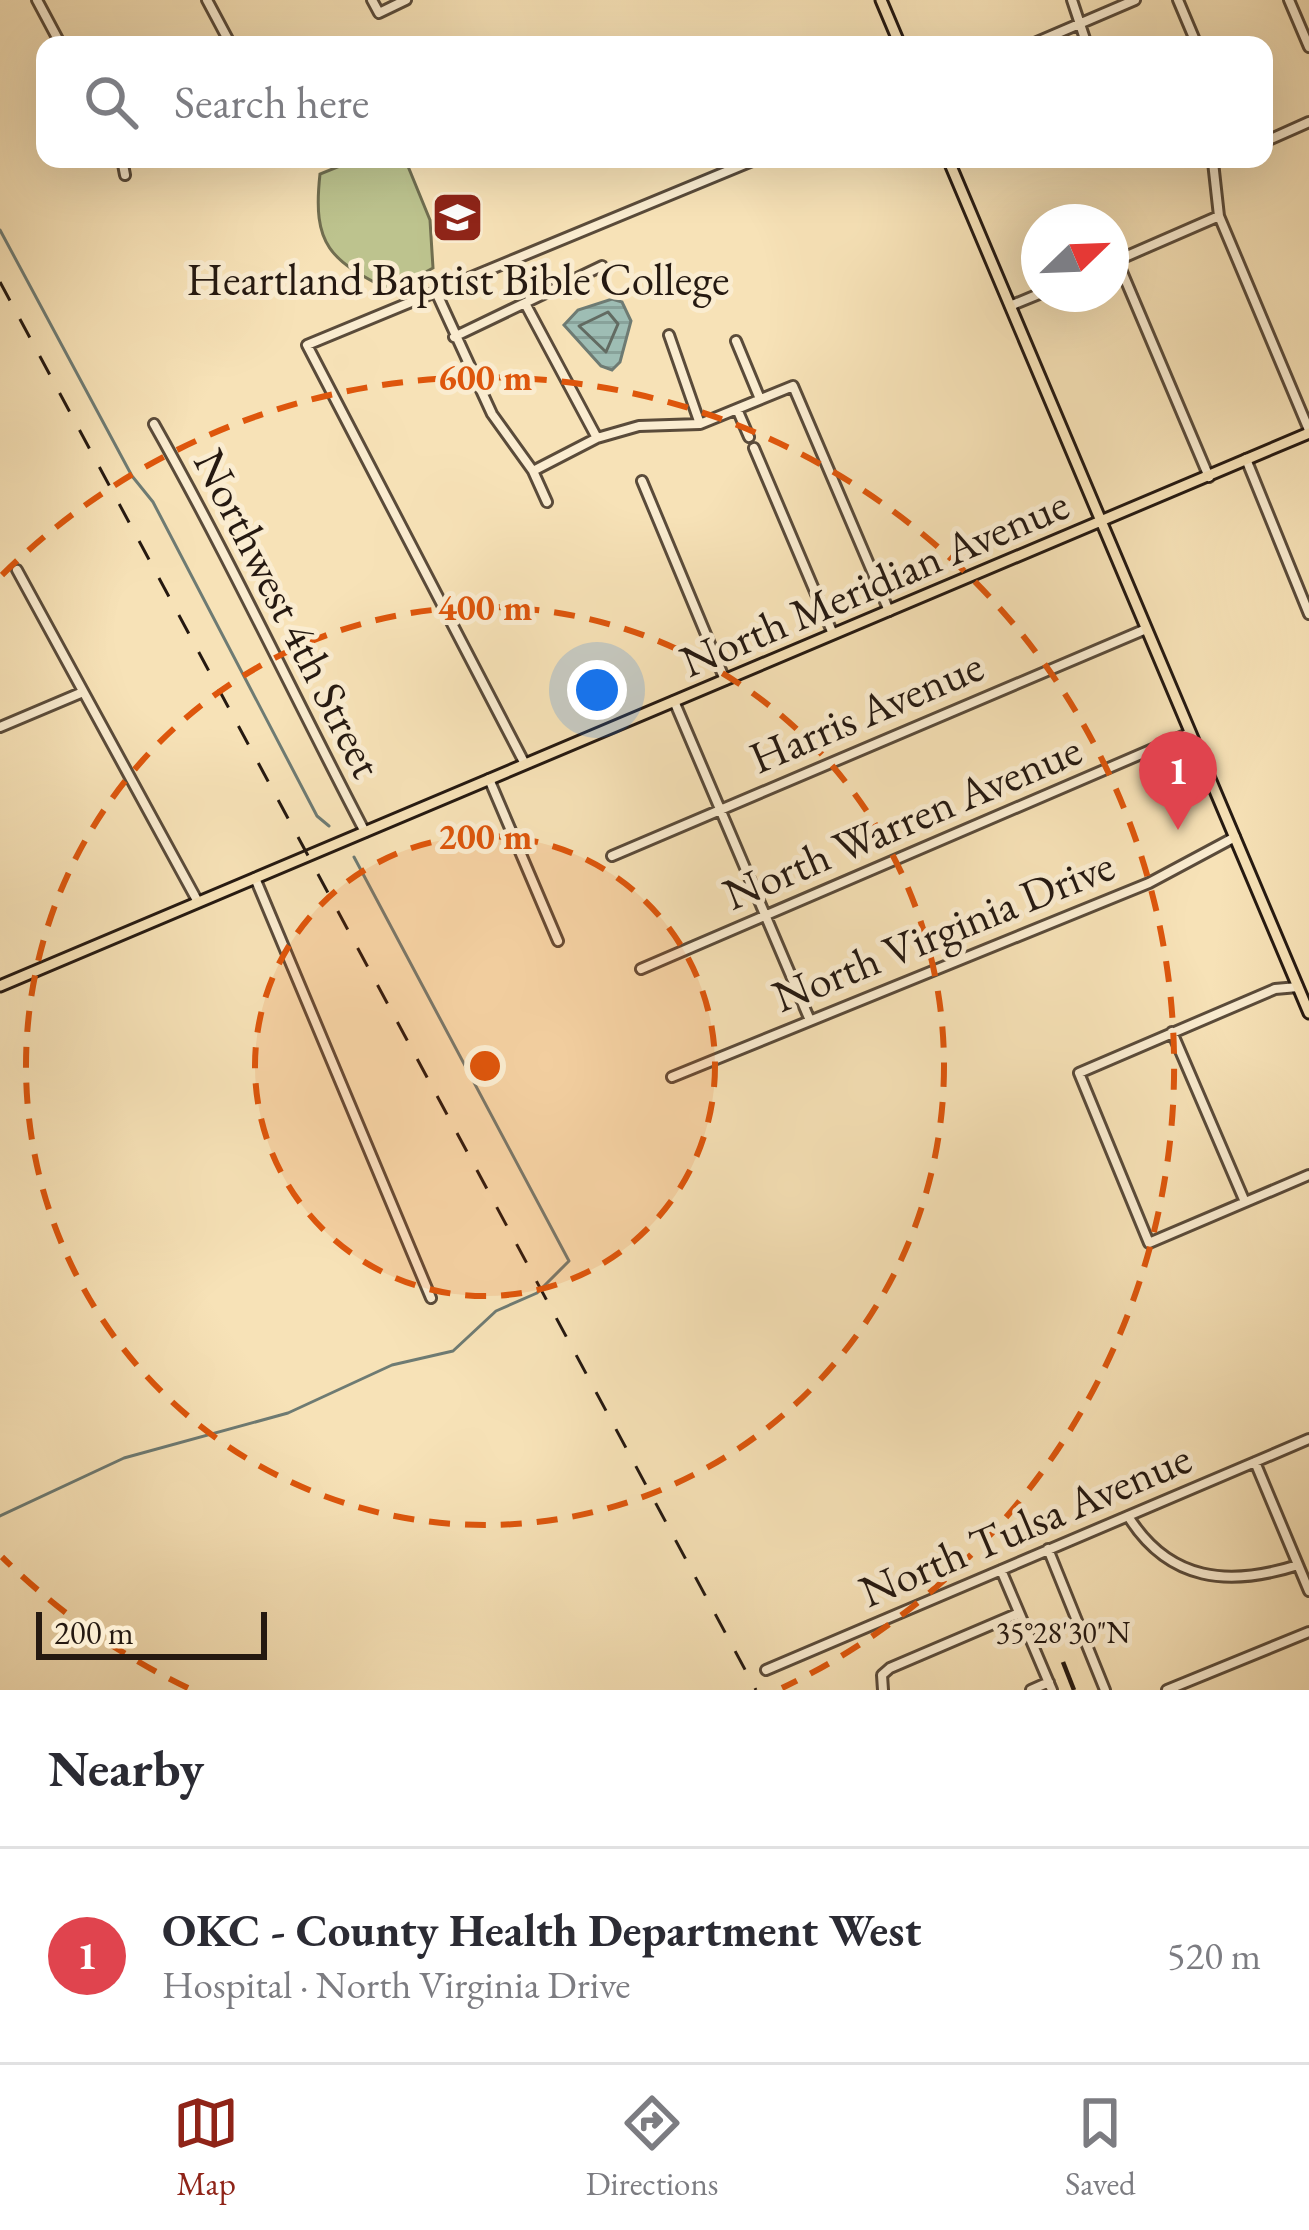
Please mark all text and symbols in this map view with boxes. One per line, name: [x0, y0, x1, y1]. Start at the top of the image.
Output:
search box: [36, 36, 1273, 168]
icon: search: [78, 69, 144, 135]
text: Search here: [174, 73, 369, 131]
school or university icon: Heartland Baptist Bible College: [430, 190, 486, 246]
north arrow: [1021, 204, 1129, 312]
place label: Heartland Baptist Bible College: [186, 250, 730, 308]
text: 600 m: [438, 354, 532, 401]
street label: Northwest 4th Street: [181, 439, 397, 787]
street label: North Meridian Avenue: [671, 474, 1077, 690]
text: 400 m: [438, 584, 532, 631]
street label: Harris Avenue: [740, 636, 992, 786]
your location: [567, 660, 627, 720]
street label: North Warren Avenue: [714, 719, 1090, 923]
pin: 1: [1139, 731, 1217, 830]
text: 200 m: [438, 813, 532, 860]
street label: North Virginia Drive: [764, 835, 1122, 1025]
centre of rings: [464, 1045, 506, 1087]
street label: North Tulsa Avenue: [850, 1428, 1200, 1620]
scale bar: [36, 1606, 267, 1659]
text: 200 m: [54, 1611, 134, 1654]
text: 35°28'30"N: [996, 1613, 1131, 1652]
text: Nearby: [48, 1735, 204, 1801]
text: OKC - County Health Department West: [162, 1901, 921, 1959]
text: 1: [77, 1930, 97, 1981]
text: 520 m: [1167, 1930, 1261, 1981]
text: Hospital · North Virginia Drive: [162, 1959, 631, 2010]
tab: Map: [173, 2090, 239, 2205]
tab: Directions: [586, 2090, 719, 2205]
tab: Saved: [1065, 2090, 1136, 2205]

